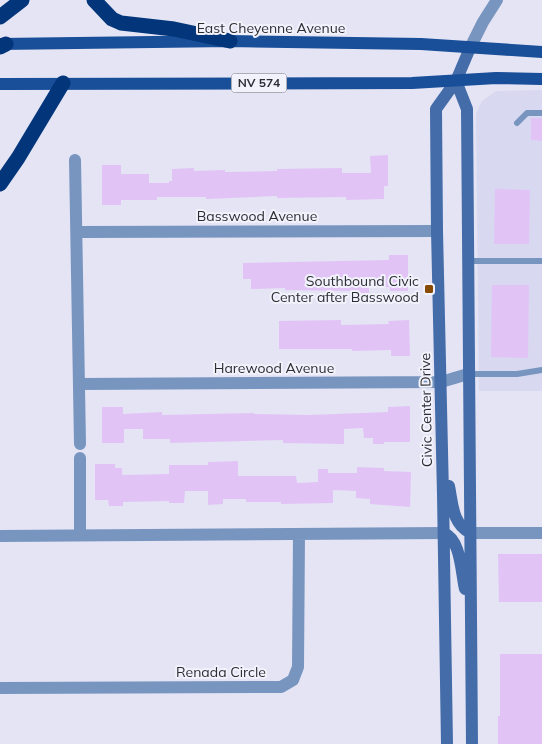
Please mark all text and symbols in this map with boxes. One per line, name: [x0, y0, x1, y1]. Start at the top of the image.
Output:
street label: East Cheyenne Avenue: [197, 19, 345, 37]
road number: NV 574: [232, 74, 286, 92]
street label: Basswood Avenue: [197, 207, 317, 225]
place label: Southbound Civic Center after Basswood: [271, 272, 419, 306]
marker: Southbound Civic Center after Basswood: [423, 283, 435, 295]
street label: Civic Center Drive: [416, 353, 436, 467]
street label: Harewood Avenue: [214, 359, 334, 377]
street label: Renada Circle: [176, 663, 266, 681]

